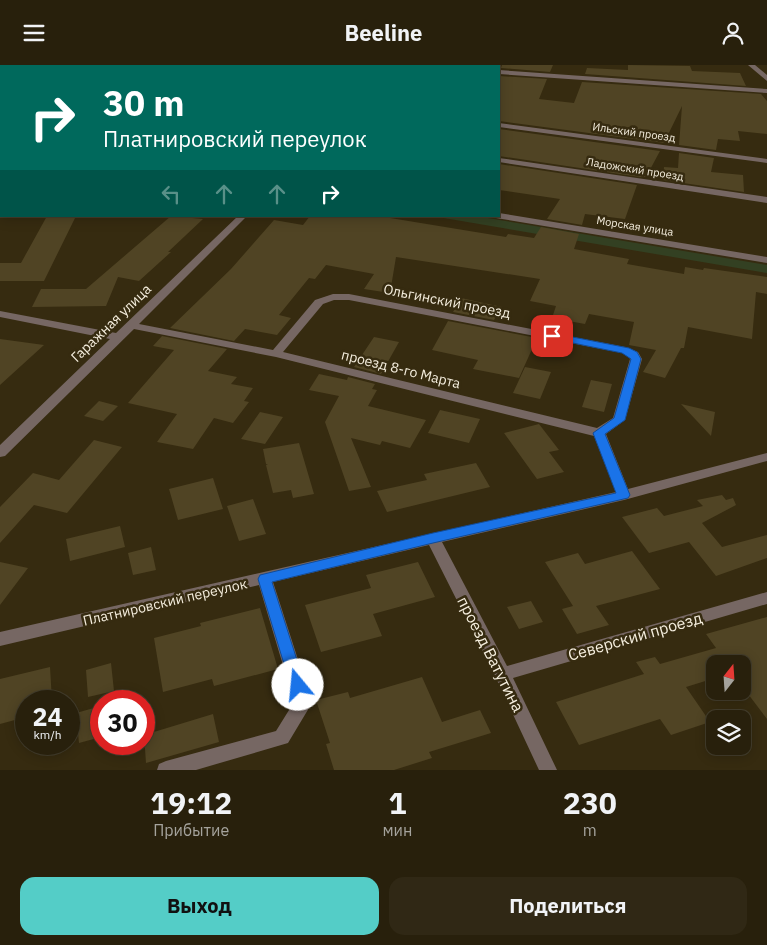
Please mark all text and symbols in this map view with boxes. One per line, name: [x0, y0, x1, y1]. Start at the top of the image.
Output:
text: Beeline: [345, 18, 422, 47]
icon: menu: [20, 19, 48, 47]
icon: person: [719, 19, 747, 47]
text: 30 m: [103, 80, 185, 126]
icon: right: [20, 85, 85, 150]
street label: Ильский проезд: [592, 119, 677, 145]
text: Платнировский переулок: [103, 124, 367, 153]
street label: Ладожский проезд: [585, 154, 685, 184]
icon: left: [157, 180, 185, 208]
icon: ahead: [210, 180, 238, 208]
icon: ahead: [263, 180, 291, 208]
icon: right: [316, 180, 344, 208]
street label: Морская улица: [595, 213, 675, 239]
street label: Гаражная улица: [67, 280, 155, 366]
street label: Ольгинский проезд: [382, 280, 512, 322]
pin: [531, 315, 573, 357]
icon: arrive: [538, 322, 566, 350]
street label: проезд 8-го Марта: [340, 346, 463, 393]
street label: Платнировский переулок: [81, 574, 249, 630]
street label: проезд Ватутина: [453, 593, 529, 715]
street label: Северский проезд: [565, 607, 705, 665]
north arrow: [706, 655, 751, 700]
map controls: [706, 655, 751, 755]
position arrow: [271, 658, 323, 710]
speed limit sign: 30: [90, 690, 155, 755]
text: 24: [32, 700, 63, 733]
button: layers: [706, 710, 751, 755]
text: km/h: [33, 727, 62, 742]
text: 19:12: [150, 783, 232, 822]
text: 1: [388, 783, 406, 822]
text: 230: [563, 783, 617, 822]
text: Прибытие: [153, 820, 229, 840]
text: мин: [382, 820, 412, 840]
text: m: [583, 820, 597, 840]
button: Выход: [20, 877, 379, 935]
button: Поделиться: [389, 877, 747, 935]

